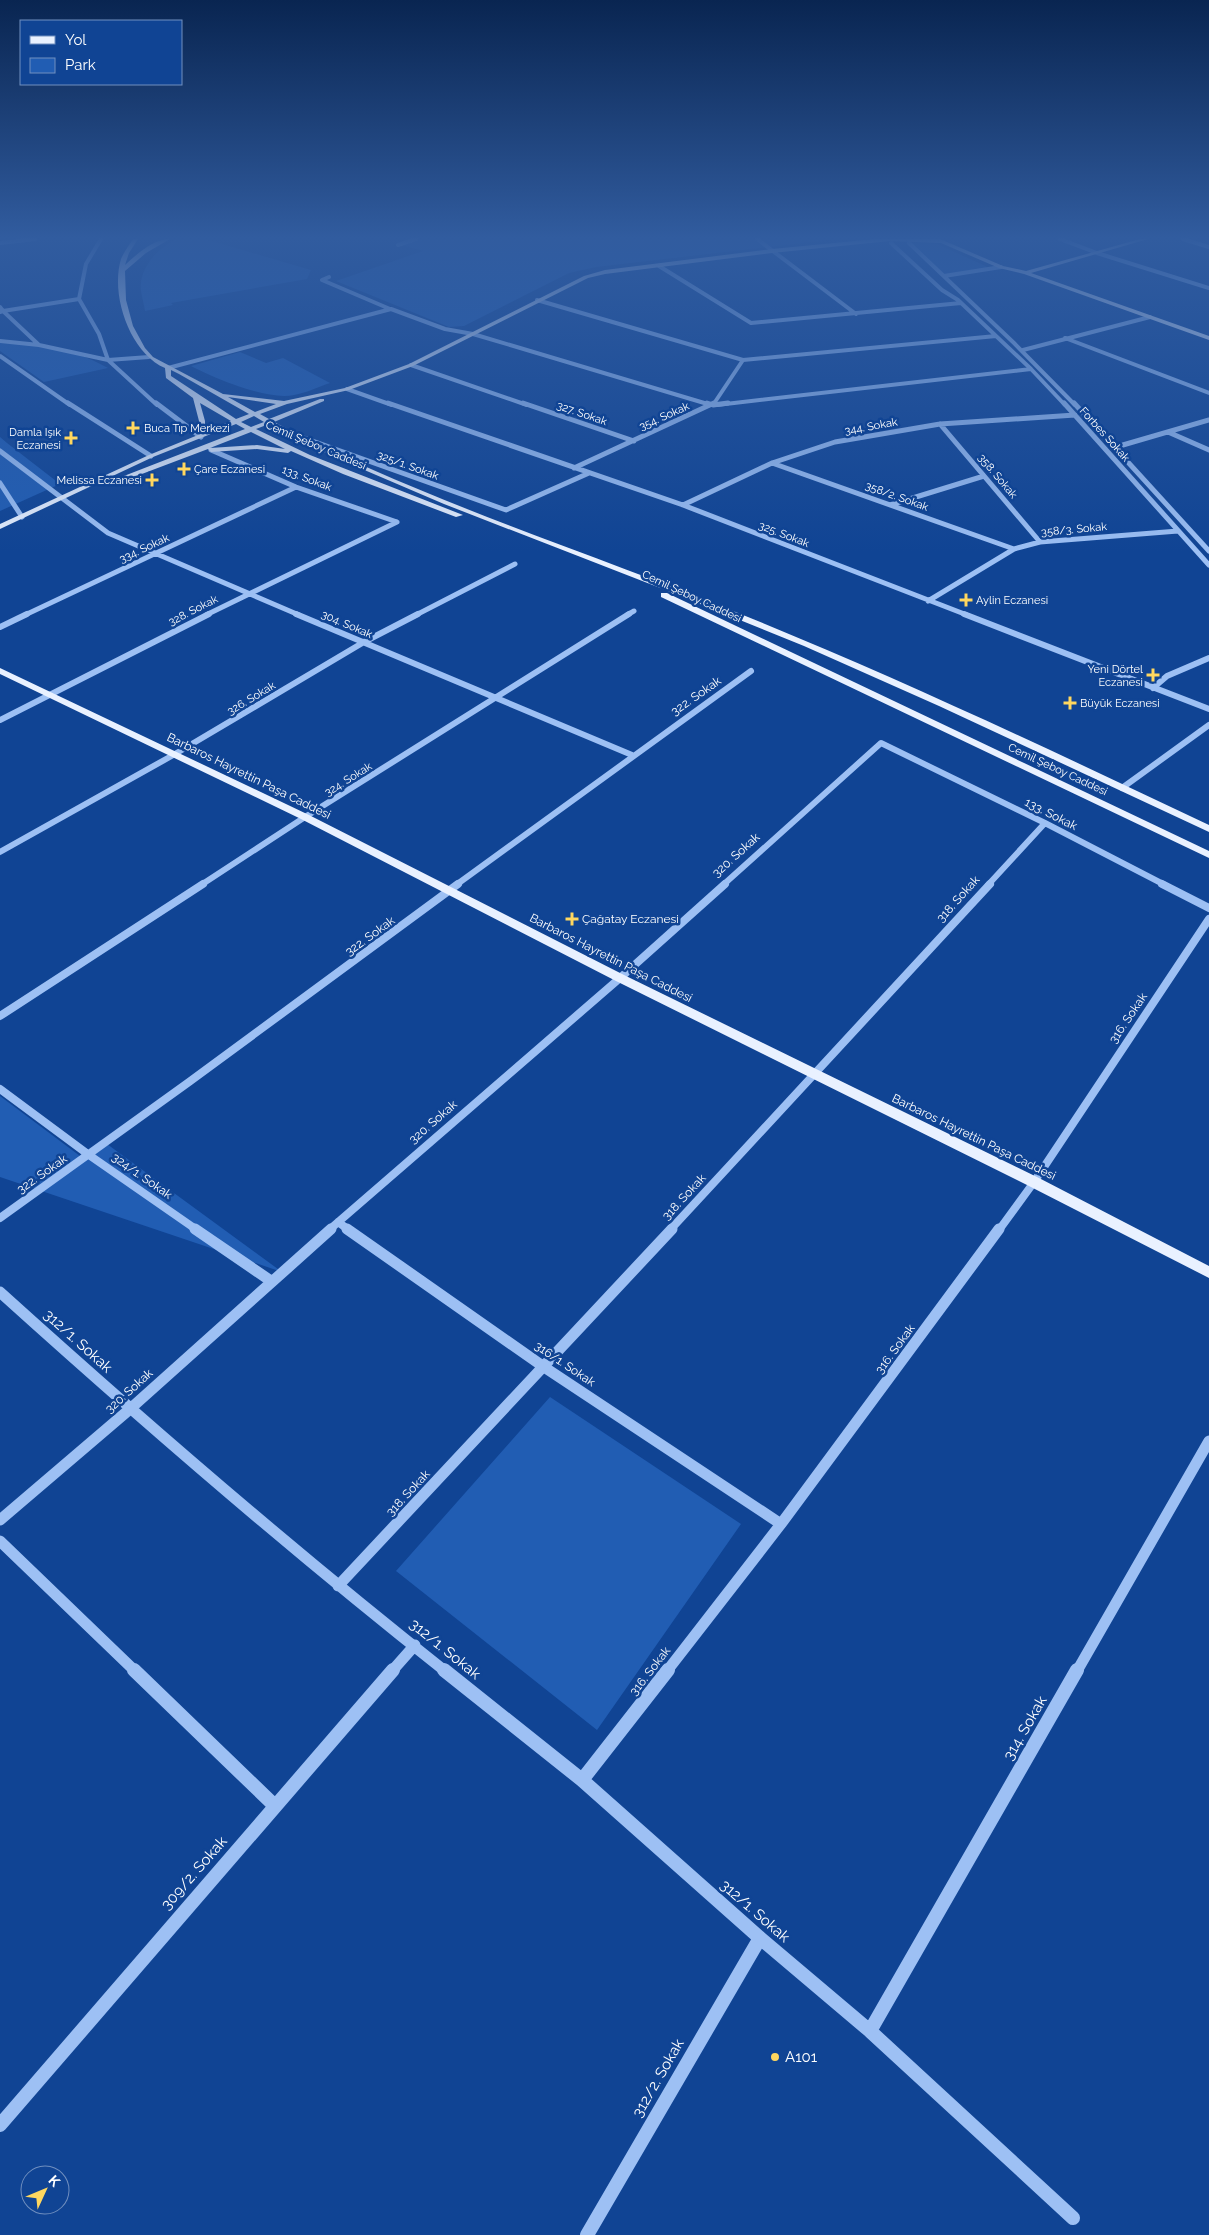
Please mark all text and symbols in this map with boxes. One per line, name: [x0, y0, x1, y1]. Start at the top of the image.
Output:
legend: [20, 20, 182, 85]
text: Yol: [65, 31, 87, 49]
text: Park: [65, 56, 96, 74]
street label: 327. Sokak: [555, 399, 609, 428]
street label: 354. Sokak: [637, 400, 691, 433]
street label: Forbes Sokak: [1077, 404, 1133, 464]
street label: 344. Sokak: [844, 415, 899, 438]
street label: Cemil Şeboy Caddesi: [264, 418, 368, 473]
marker: Buca Tıp Merkezi: [126, 421, 140, 435]
place label: Buca Tıp Merkezi: [144, 422, 230, 435]
place label: Damla Işık Eczanesi: [9, 426, 61, 452]
marker: Damla Işık Eczanesi: [65, 432, 77, 444]
street label: 325/1. Sokak: [375, 448, 440, 483]
street label: 358. Sokak: [975, 451, 1020, 501]
marker: Çare Eczanesi: [178, 463, 190, 475]
place label: Çare Eczanesi: [194, 463, 265, 476]
street label: 133. Sokak: [280, 463, 334, 494]
place label: Melissa Eczanesi: [57, 474, 142, 487]
marker: Melissa Eczanesi: [146, 474, 158, 486]
street label: 358/2. Sokak: [863, 479, 930, 514]
street label: 325. Sokak: [757, 519, 811, 550]
street label: 358/3. Sokak: [1040, 520, 1108, 539]
street label: 334. Sokak: [117, 531, 171, 566]
street label: Cemil Şeboy Caddesi: [640, 568, 744, 625]
street label: 328. Sokak: [166, 592, 220, 628]
marker: Aylin Eczanesi: [960, 594, 972, 606]
place label: Aylin Eczanesi: [976, 594, 1048, 607]
street label: 304. Sokak: [319, 608, 375, 641]
place label: Yeni Dörtel Eczanesi: [1087, 663, 1143, 689]
marker: Yeni Dörtel Eczanesi: [1147, 669, 1159, 681]
street label: 322. Sokak: [668, 673, 724, 718]
street label: 326. Sokak: [225, 679, 278, 718]
marker: Büyük Eczanesi: [1064, 697, 1076, 709]
place label: Büyük Eczanesi: [1080, 697, 1160, 710]
street label: Barbaros Hayrettin Paşa Caddesi: [165, 730, 333, 822]
street label: Cemil Şeboy Caddesi: [1006, 741, 1110, 798]
street label: 324. Sokak: [322, 760, 374, 799]
street label: 133. Sokak: [1022, 795, 1080, 833]
street label: 320. Sokak: [709, 830, 763, 880]
street label: 318. Sokak: [934, 872, 983, 925]
street label: Barbaros Hayrettin Paşa Caddesi: [527, 911, 695, 1005]
place label: Çağatay Eczanesi: [582, 912, 679, 926]
street label: 322. Sokak: [342, 913, 398, 959]
marker: Çağatay Eczanesi: [566, 913, 578, 925]
street label: 316. Sokak: [1106, 990, 1150, 1046]
street label: Barbaros Hayrettin Paşa Caddesi: [890, 1091, 1058, 1183]
street label: 320. Sokak: [406, 1097, 460, 1147]
street label: 324/1. Sokak: [109, 1150, 175, 1202]
street label: 322. Sokak: [14, 1151, 70, 1196]
street label: 318. Sokak: [659, 1171, 709, 1223]
street label: 312/1. Sokak: [40, 1305, 116, 1377]
street label: 316. Sokak: [872, 1321, 918, 1376]
street label: 316/1. Sokak: [532, 1339, 598, 1390]
street label: 320. Sokak: [102, 1366, 156, 1416]
street label: 318. Sokak: [383, 1467, 433, 1519]
street label: 312/1. Sokak: [406, 1615, 484, 1683]
street label: 316. Sokak: [627, 1643, 674, 1698]
street label: 314. Sokak: [999, 1693, 1051, 1763]
street label: 309/2. Sokak: [157, 1833, 231, 1913]
street label: 312/1. Sokak: [717, 1876, 793, 1946]
street label: 312/2. Sokak: [628, 2036, 688, 2120]
place label: A101: [785, 2048, 818, 2066]
marker: A101: [769, 2051, 781, 2063]
north arrow: [20, 2165, 70, 2215]
text: K: [45, 2172, 64, 2190]

